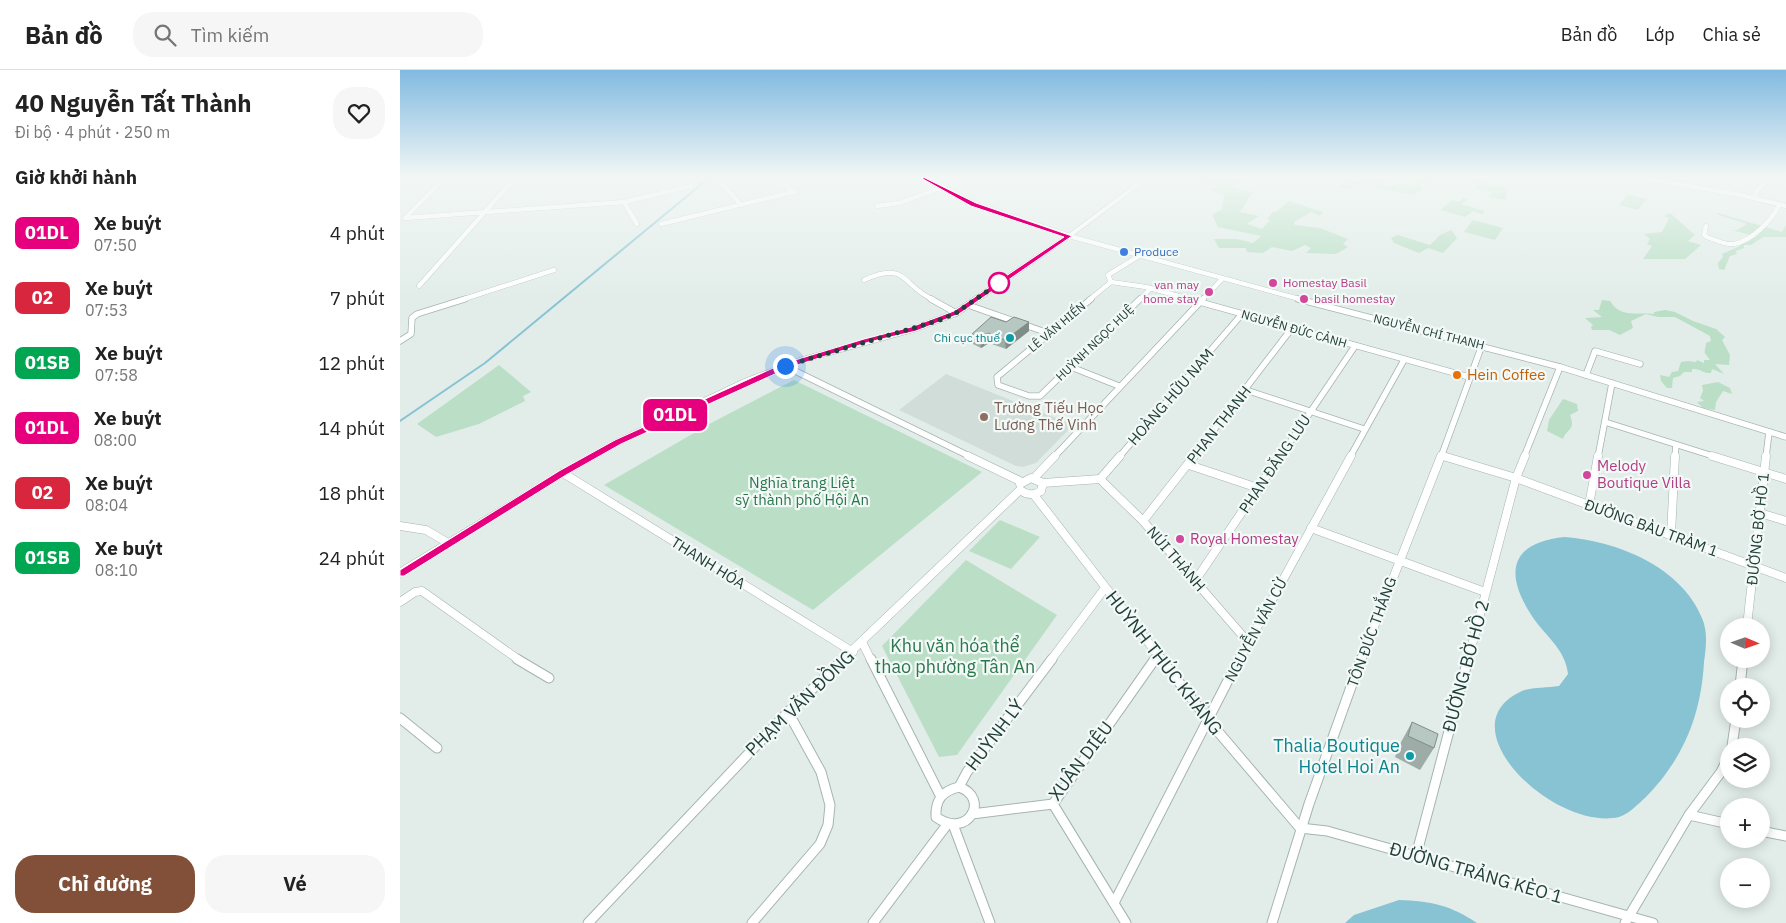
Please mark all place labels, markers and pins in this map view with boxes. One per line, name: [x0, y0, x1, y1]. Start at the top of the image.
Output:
place label: Produce: [1134, 244, 1179, 259]
marker: Produce: [1118, 246, 1130, 258]
unlabelled marker: [988, 272, 1010, 294]
place label: Homestay Basil: [1283, 275, 1367, 290]
place label: van may home stay: [1143, 277, 1199, 306]
marker: Homestay Basil: [1267, 277, 1279, 289]
marker: van may home stay: [1203, 286, 1215, 298]
place label: basil homestay: [1314, 291, 1395, 306]
marker: basil homestay: [1298, 293, 1310, 305]
place label: Chi cục thuế: [934, 330, 1000, 345]
marker: Chi cục thuế: [1004, 332, 1016, 344]
place label: Hein Coffee: [1467, 365, 1545, 384]
marker: Hein Coffee: [1451, 369, 1463, 381]
place label: Trường Tiếu Học Lương Thế Vinh: [994, 398, 1104, 434]
marker: Trường Tiếu Học Lương Thế Vinh: [978, 411, 990, 423]
place label: Melody Boutique Villa: [1597, 456, 1691, 492]
marker: Melody Boutique Villa: [1581, 469, 1593, 481]
place label: Royal Homestay: [1190, 529, 1299, 548]
marker: Royal Homestay: [1174, 533, 1186, 545]
place label: Thalia Boutique Hotel Hoi An: [1273, 734, 1400, 778]
marker: Thalia Boutique Hotel Hoi An: [1404, 750, 1416, 762]

